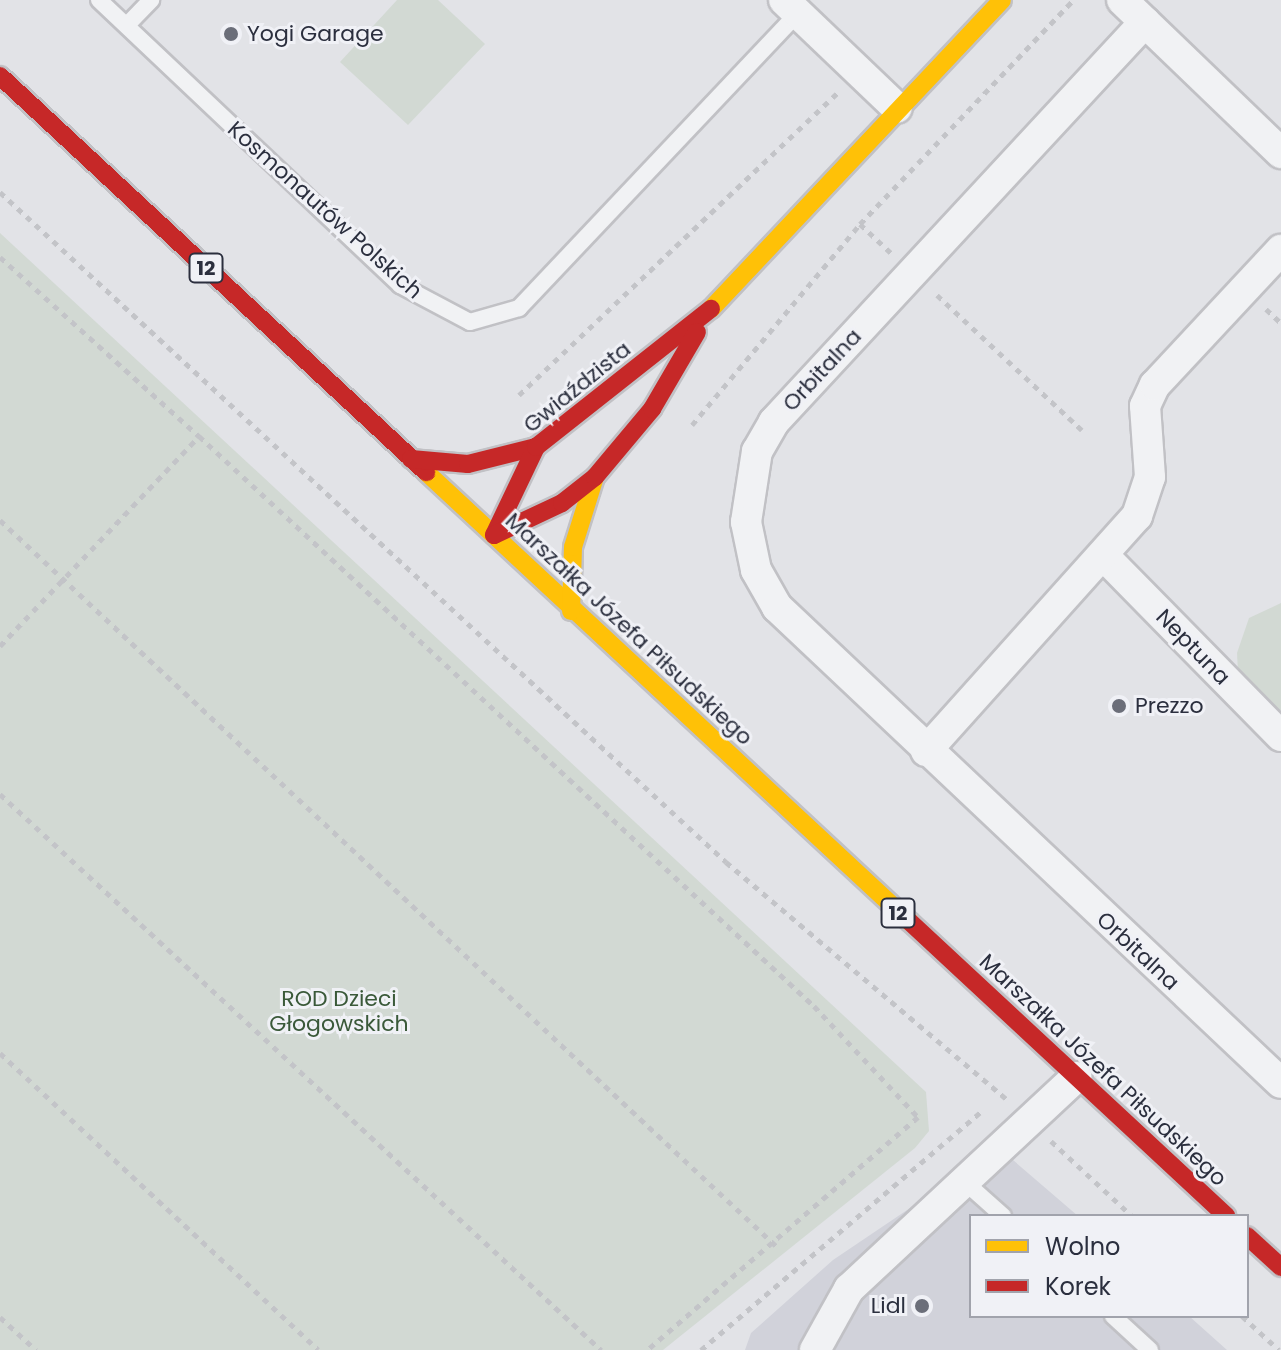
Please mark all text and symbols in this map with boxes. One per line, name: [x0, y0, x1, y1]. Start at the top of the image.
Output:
place label: Yogi Garage: [247, 21, 384, 47]
marker: Yogi Garage: [222, 25, 240, 43]
street label: Kosmonautów Polskich: [222, 116, 428, 304]
road number: 12: [188, 252, 224, 284]
street label: Orbitalna: [777, 323, 867, 417]
street label: Gwiaździsta: [518, 336, 636, 438]
street label: Marszałka Józefa Piłsudskiego: [500, 507, 758, 751]
street label: Neptuna: [1151, 604, 1235, 690]
place label: Prezzo: [1135, 693, 1204, 719]
marker: Prezzo: [1110, 697, 1128, 715]
road number: 12: [880, 897, 916, 929]
street label: Orbitalna: [1091, 906, 1185, 996]
street label: Marszałka Józefa Piłsudskiego: [974, 948, 1232, 1192]
park label: ROD Dzieci Głogowskich: [269, 985, 409, 1036]
legend: [969, 1214, 1249, 1318]
text: Wolno: [1045, 1230, 1120, 1263]
text: Korek: [1045, 1270, 1111, 1303]
place label: Lidl: [871, 1293, 906, 1319]
marker: Lidl: [913, 1297, 931, 1315]

